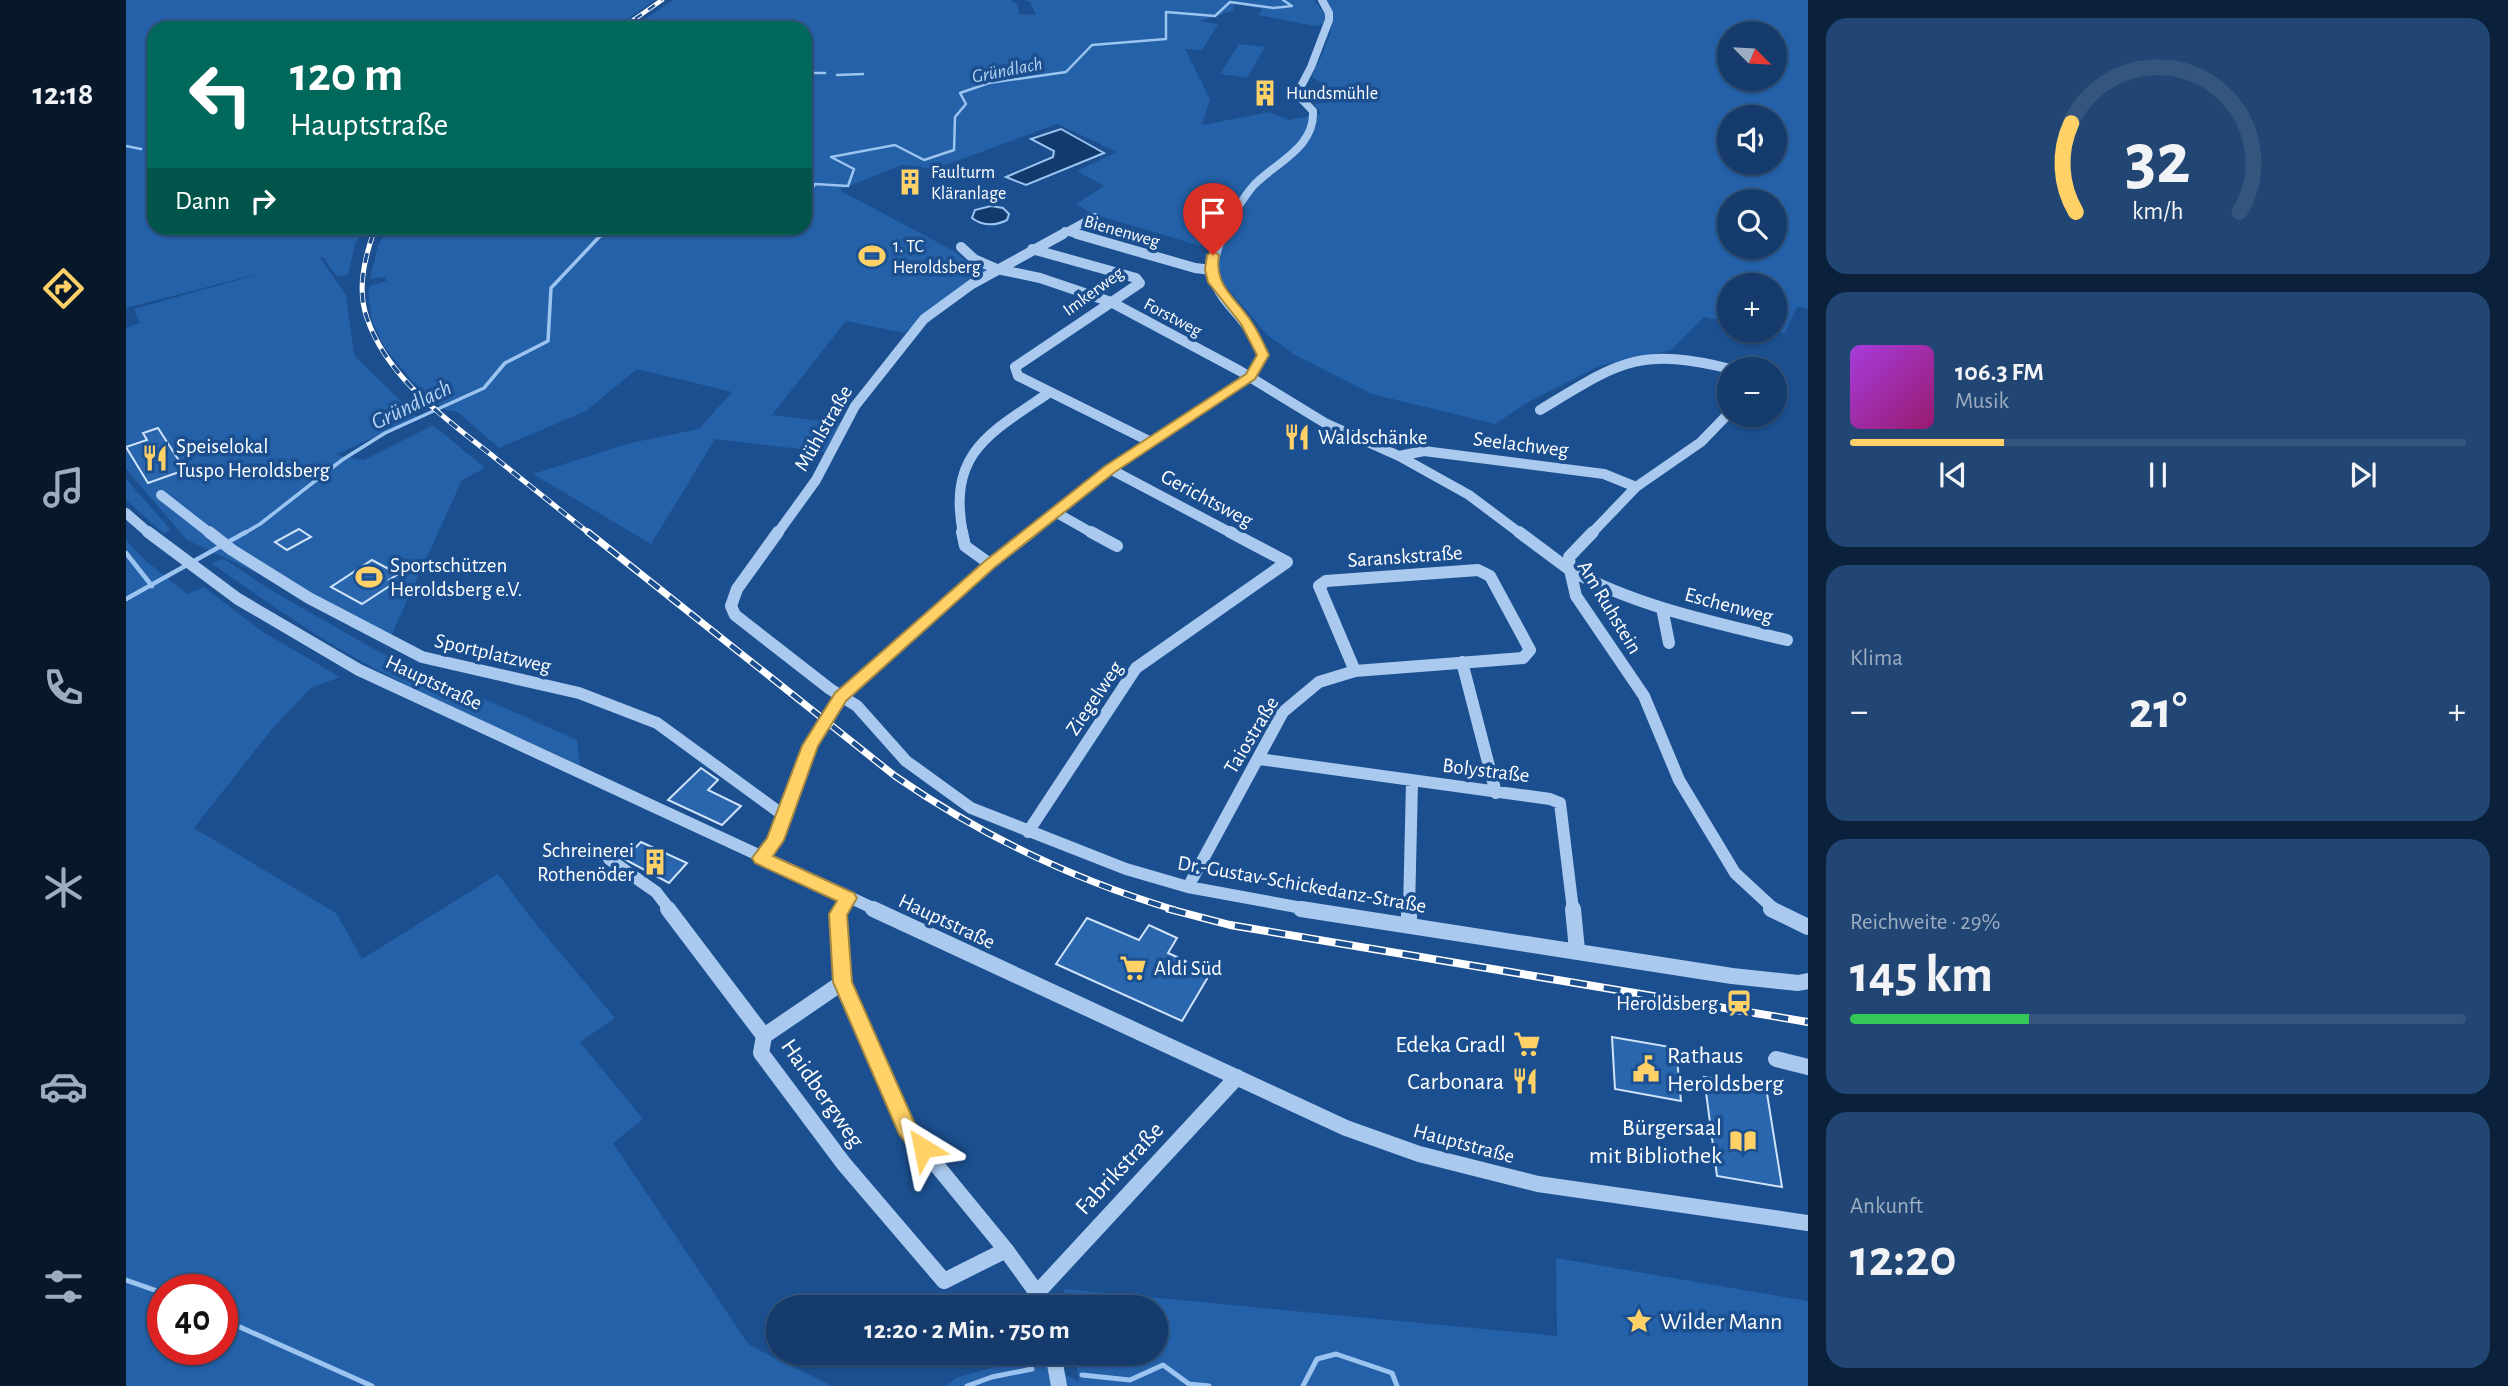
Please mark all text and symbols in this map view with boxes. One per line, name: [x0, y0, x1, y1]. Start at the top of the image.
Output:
north arrow: [1717, 21, 1787, 91]
map controls: [1717, 21, 1787, 427]
icon: left: [175, 49, 266, 140]
text: 120 m: [290, 51, 403, 100]
water label: Gründlach: [970, 54, 1044, 87]
text: 12:18: [32, 78, 94, 110]
building icon: Hundsmühle: [1250, 78, 1280, 108]
place label: Hundsmühle: [1286, 85, 1378, 103]
button: sound: [1717, 105, 1787, 175]
text: Hauptstraße: [290, 109, 448, 141]
text: 32: [2125, 124, 2191, 197]
place label: Faulturm Kläranlage: [931, 164, 1006, 203]
building icon: Faulturm Kläranlage: [895, 167, 925, 197]
icon: right: [244, 182, 282, 220]
pin: [1183, 183, 1243, 255]
text: Dann: [175, 188, 230, 214]
button: search: [1717, 189, 1787, 259]
icon: arrive: [1194, 194, 1232, 232]
text: km/h: [2132, 199, 2184, 224]
street label: Bienenweg: [1082, 213, 1162, 251]
place label: 1. TC Heroldsberg: [893, 238, 981, 277]
sports icon: 1. TC Heroldsberg: [857, 241, 887, 271]
icon: directions: [39, 264, 88, 313]
street label: Imkerweg: [1060, 264, 1127, 320]
button: +: [1717, 273, 1787, 343]
street label: Forstweg: [1141, 295, 1205, 341]
button: −: [1717, 357, 1787, 427]
text: 106.3 FM: [1955, 359, 2044, 385]
water label: Gründlach: [368, 376, 455, 435]
street label: Mühlstraße: [791, 382, 856, 475]
text: Musik: [1955, 390, 2009, 413]
restaurant icon: Waldschänke: [1282, 422, 1312, 452]
place label: Waldschänke: [1318, 427, 1427, 448]
street label: Seelachweg: [1472, 428, 1571, 461]
place label: Speiselokal Tuspo Heroldsberg: [176, 436, 330, 481]
restaurant icon: Speiselokal Tuspo Heroldsberg: [140, 443, 170, 473]
icon: previous: [1934, 456, 1972, 494]
icon: pause: [2139, 456, 2177, 494]
icon: next: [2344, 456, 2382, 494]
icon: music: [39, 463, 88, 512]
street label: Gerichtsweg: [1157, 466, 1257, 532]
street label: Saranskstraße: [1347, 542, 1463, 571]
place label: Sportschützen Heroldsberg e.V.: [390, 555, 522, 600]
street label: Am Ruhstein: [1574, 557, 1646, 658]
sports icon: Sportschützen Heroldsberg e.V.: [354, 562, 384, 592]
street label: Eschenweg: [1682, 584, 1776, 628]
street label: Sportplatzweg: [433, 630, 554, 677]
text: Klima: [1850, 647, 1903, 670]
street label: Hauptstraße: [382, 651, 485, 714]
street label: Ziegelweg: [1062, 657, 1127, 739]
icon: phone: [39, 663, 88, 712]
text: 21°: [2129, 685, 2187, 737]
street label: Taiostraße: [1220, 693, 1283, 778]
text: −: [1850, 693, 1868, 731]
text: +: [2448, 693, 2466, 731]
street label: Bolystraße: [1441, 755, 1531, 786]
place label: Schreinerei Rothenöder: [537, 840, 634, 885]
building icon: Schreinerei Rothenöder: [640, 847, 670, 877]
street label: Dr.-Gustav-Schickedanz-Straße: [1176, 852, 1428, 917]
icon: climate: [39, 863, 88, 912]
street label: Hauptstraße: [895, 890, 998, 953]
text: Reichweite · 29%: [1850, 911, 2001, 934]
text: 145 km: [1850, 949, 1993, 1001]
supermarket icon: Aldi Süd: [1118, 953, 1148, 983]
place label: Aldi Süd: [1154, 958, 1222, 979]
station icon: Heroldsberg: [1724, 988, 1754, 1018]
place label: Heroldsberg: [1616, 993, 1719, 1014]
supermarket icon: Edeka Gradl: [1512, 1029, 1542, 1059]
place label: Edeka Gradl: [1395, 1033, 1506, 1057]
street label: Haidbergweg: [776, 1035, 868, 1152]
place label: Rathaus Heroldsberg: [1667, 1044, 1784, 1096]
public building icon: Rathaus Heroldsberg: [1631, 1054, 1661, 1084]
icon: car: [39, 1062, 88, 1111]
restaurant icon: Carbonara: [1510, 1066, 1540, 1096]
place label: Carbonara: [1407, 1070, 1504, 1094]
position arrow: [886, 1111, 960, 1185]
place label: Bürgersaal mit Bibliothek: [1589, 1116, 1722, 1168]
street label: Fabrikstraße: [1071, 1118, 1168, 1220]
street label: Hauptstraße: [1411, 1120, 1517, 1167]
library icon: Bürgersaal mit Bibliothek: [1728, 1126, 1758, 1156]
text: Ankunft: [1850, 1195, 1923, 1218]
text: 12:20: [1850, 1233, 1957, 1285]
icon: filters: [39, 1262, 88, 1311]
speed limit sign: 40: [147, 1274, 238, 1365]
place icon: Wilder Mann: [1624, 1306, 1654, 1336]
place label: Wilder Mann: [1660, 1310, 1782, 1334]
text: 12:20 · 2 Min. · 750 m: [864, 1317, 1070, 1343]

